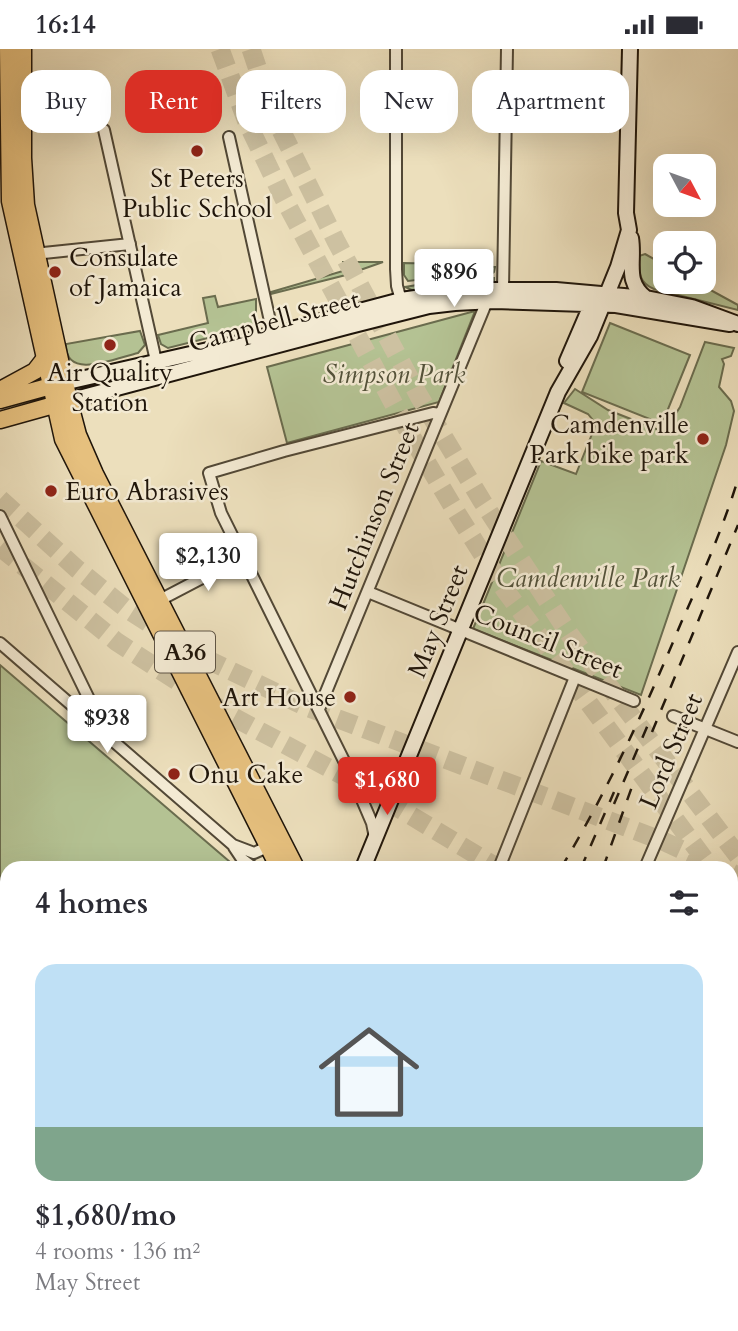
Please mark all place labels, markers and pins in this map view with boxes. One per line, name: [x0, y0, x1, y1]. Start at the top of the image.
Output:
marker: St Peters Public School: [189, 143, 205, 159]
place label: St Peters Public School: [122, 161, 272, 226]
place label: Consulate of Jamaica: [69, 240, 182, 305]
pin: $896: [413, 250, 495, 309]
marker: Consulate of Jamaica: [47, 264, 63, 280]
marker: Air Quality Station: [102, 337, 118, 353]
place label: Air Quality Station: [47, 355, 173, 420]
place label: Camdenville Park bike park: [530, 407, 689, 472]
marker: Camdenville Park bike park: [695, 431, 711, 447]
place label: Euro Abrasives: [65, 474, 229, 509]
marker: Euro Abrasives: [43, 483, 59, 499]
pin: $2,130: [151, 533, 265, 593]
place label: Art House: [222, 680, 336, 715]
marker: Art House: [342, 689, 358, 705]
pin: $938: [66, 695, 148, 755]
place label: Onu Cake: [188, 757, 303, 792]
pin: $1,680: [330, 757, 444, 817]
marker: Onu Cake: [166, 766, 182, 782]

